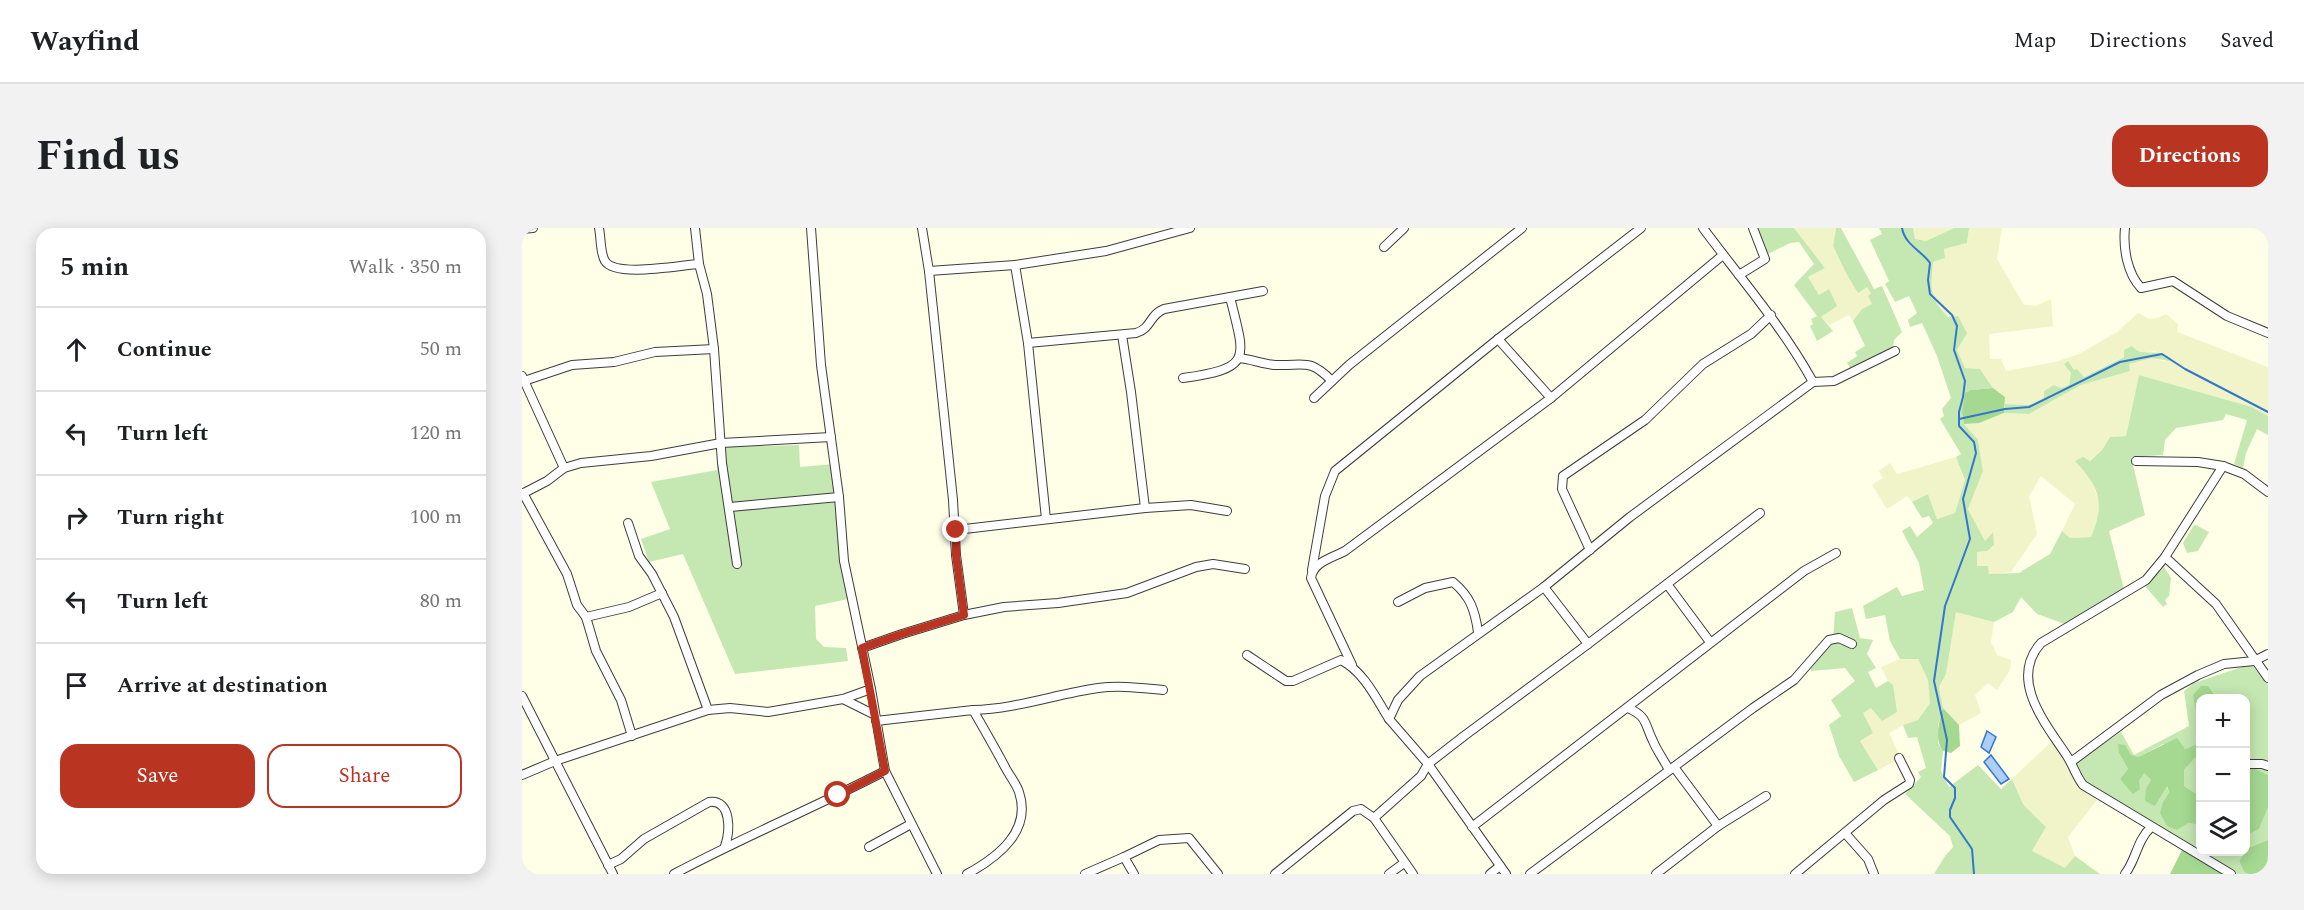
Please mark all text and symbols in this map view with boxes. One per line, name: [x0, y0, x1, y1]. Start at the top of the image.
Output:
text: Wayfind: [30, 20, 139, 63]
text: Map: [2014, 25, 2056, 57]
text: Directions: [2089, 25, 2187, 57]
text: Saved: [2220, 25, 2274, 57]
text: Find us: [36, 125, 180, 188]
button: Directions: [2112, 125, 2268, 187]
text: 5 min: [60, 247, 129, 287]
text: Walk · 350 m: [349, 252, 462, 282]
icon: ahead: [60, 333, 93, 366]
text: Continue: [117, 333, 212, 366]
text: 50 m: [420, 334, 462, 364]
icon: left: [60, 417, 93, 450]
text: Turn left: [117, 417, 209, 450]
text: 120 m: [410, 418, 462, 448]
icon: right: [60, 501, 93, 534]
text: Turn right: [117, 501, 224, 534]
text: 100 m: [410, 502, 462, 532]
route end: [942, 516, 968, 542]
icon: left: [60, 585, 93, 618]
text: Turn left: [117, 585, 209, 618]
text: 80 m: [420, 586, 462, 616]
icon: arrive: [60, 669, 93, 702]
text: Arrive at destination: [117, 669, 328, 702]
map controls: [2196, 694, 2250, 856]
button: +: [2196, 694, 2250, 748]
button: Save: [60, 744, 255, 808]
button: Share: [267, 744, 462, 808]
button: −: [2196, 748, 2250, 802]
route start: [824, 781, 850, 807]
button: layers: [2196, 802, 2250, 856]

